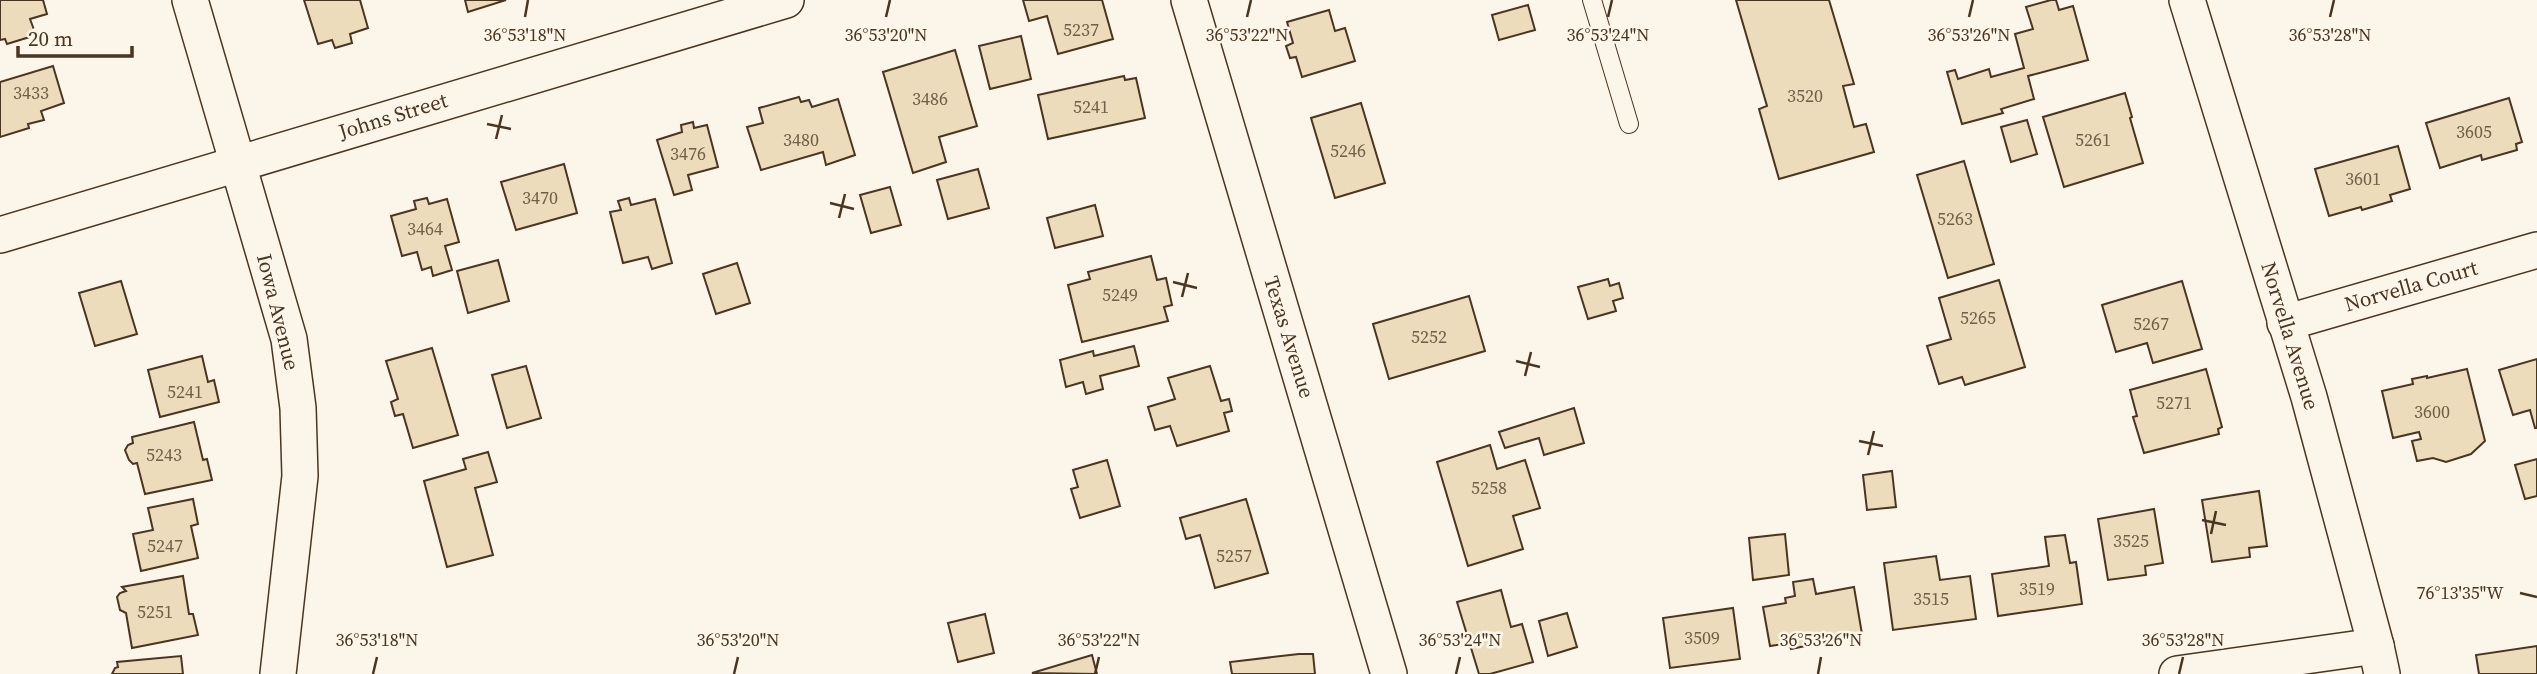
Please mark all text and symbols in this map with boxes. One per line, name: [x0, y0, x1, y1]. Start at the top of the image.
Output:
scale bar: [18, 14, 131, 58]
house number: 5237: [1063, 17, 1099, 42]
text: 36°53'18"N: [484, 22, 566, 47]
text: 36°53'20"N: [845, 22, 927, 47]
text: 36°53'22"N: [1206, 22, 1288, 47]
text: 36°53'24"N: [1567, 22, 1649, 47]
text: 36°53'26"N: [1928, 22, 2010, 47]
text: 36°53'28"N: [2289, 22, 2371, 47]
text: 20 m: [28, 24, 73, 53]
house number: 3433: [13, 80, 49, 105]
house number: 3520: [1787, 83, 1823, 108]
street label: Johns Street: [334, 85, 451, 146]
house number: 3486: [912, 86, 948, 111]
house number: 5241: [1073, 94, 1109, 119]
house number: 3605: [2456, 119, 2492, 144]
house number: 3480: [783, 127, 819, 152]
house number: 5261: [2075, 127, 2111, 152]
house number: 5246: [1330, 138, 1366, 163]
house number: 3476: [670, 141, 706, 166]
house number: 3601: [2345, 166, 2381, 191]
house number: 3470: [522, 185, 558, 210]
house number: 5263: [1937, 206, 1973, 231]
house number: 3464: [407, 216, 443, 241]
street label: Iowa Avenue: [250, 251, 307, 373]
street label: Norvella Court: [2341, 253, 2481, 318]
street label: Norvella Avenue: [2254, 258, 2327, 413]
street label: Texas Avenue: [1257, 272, 1322, 401]
house number: 5249: [1102, 282, 1138, 307]
house number: 5265: [1960, 305, 1996, 330]
house number: 5267: [2133, 311, 2169, 336]
house number: 5252: [1411, 324, 1447, 349]
house number: 5241: [167, 379, 203, 404]
house number: 5271: [2156, 390, 2192, 415]
house number: 3600: [2414, 399, 2450, 424]
house number: 5243: [146, 442, 182, 467]
house number: 5258: [1471, 475, 1507, 500]
house number: 3525: [2113, 528, 2149, 553]
house number: 5247: [147, 533, 183, 558]
house number: 5257: [1216, 543, 1252, 568]
house number: 3519: [2019, 576, 2055, 601]
text: 76°13'35"W: [2417, 580, 2504, 605]
house number: 3515: [1913, 586, 1949, 611]
house number: 5251: [137, 599, 173, 624]
house number: 3509: [1684, 625, 1720, 650]
text: 36°53'18"N: [336, 627, 418, 652]
text: 36°53'20"N: [697, 627, 779, 652]
text: 36°53'22"N: [1058, 627, 1140, 652]
text: 36°53'24"N: [1419, 627, 1501, 652]
text: 36°53'26"N: [1780, 627, 1862, 652]
text: 36°53'28"N: [2142, 627, 2224, 652]

